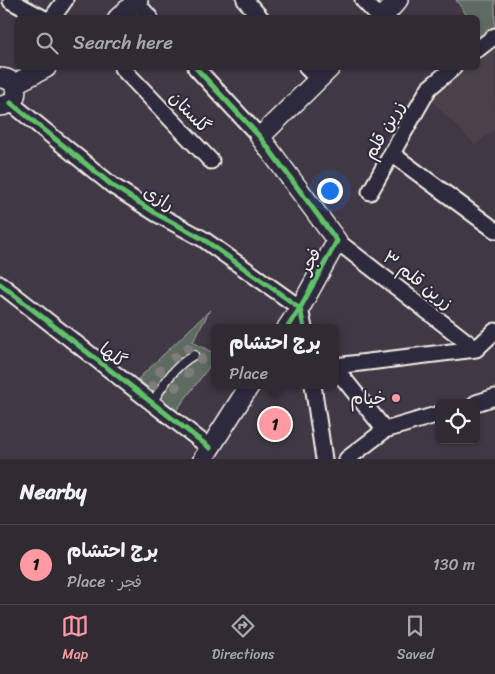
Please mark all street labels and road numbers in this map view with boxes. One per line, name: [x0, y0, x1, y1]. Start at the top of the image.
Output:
street label: گلستان: [161, 83, 219, 141]
street label: زرین قلم: [354, 94, 414, 166]
street label: رازی: [137, 176, 181, 220]
street label: فجر: [289, 242, 330, 282]
street label: زرین قلم ۳: [375, 242, 461, 318]
street label: گلها: [92, 334, 134, 377]

